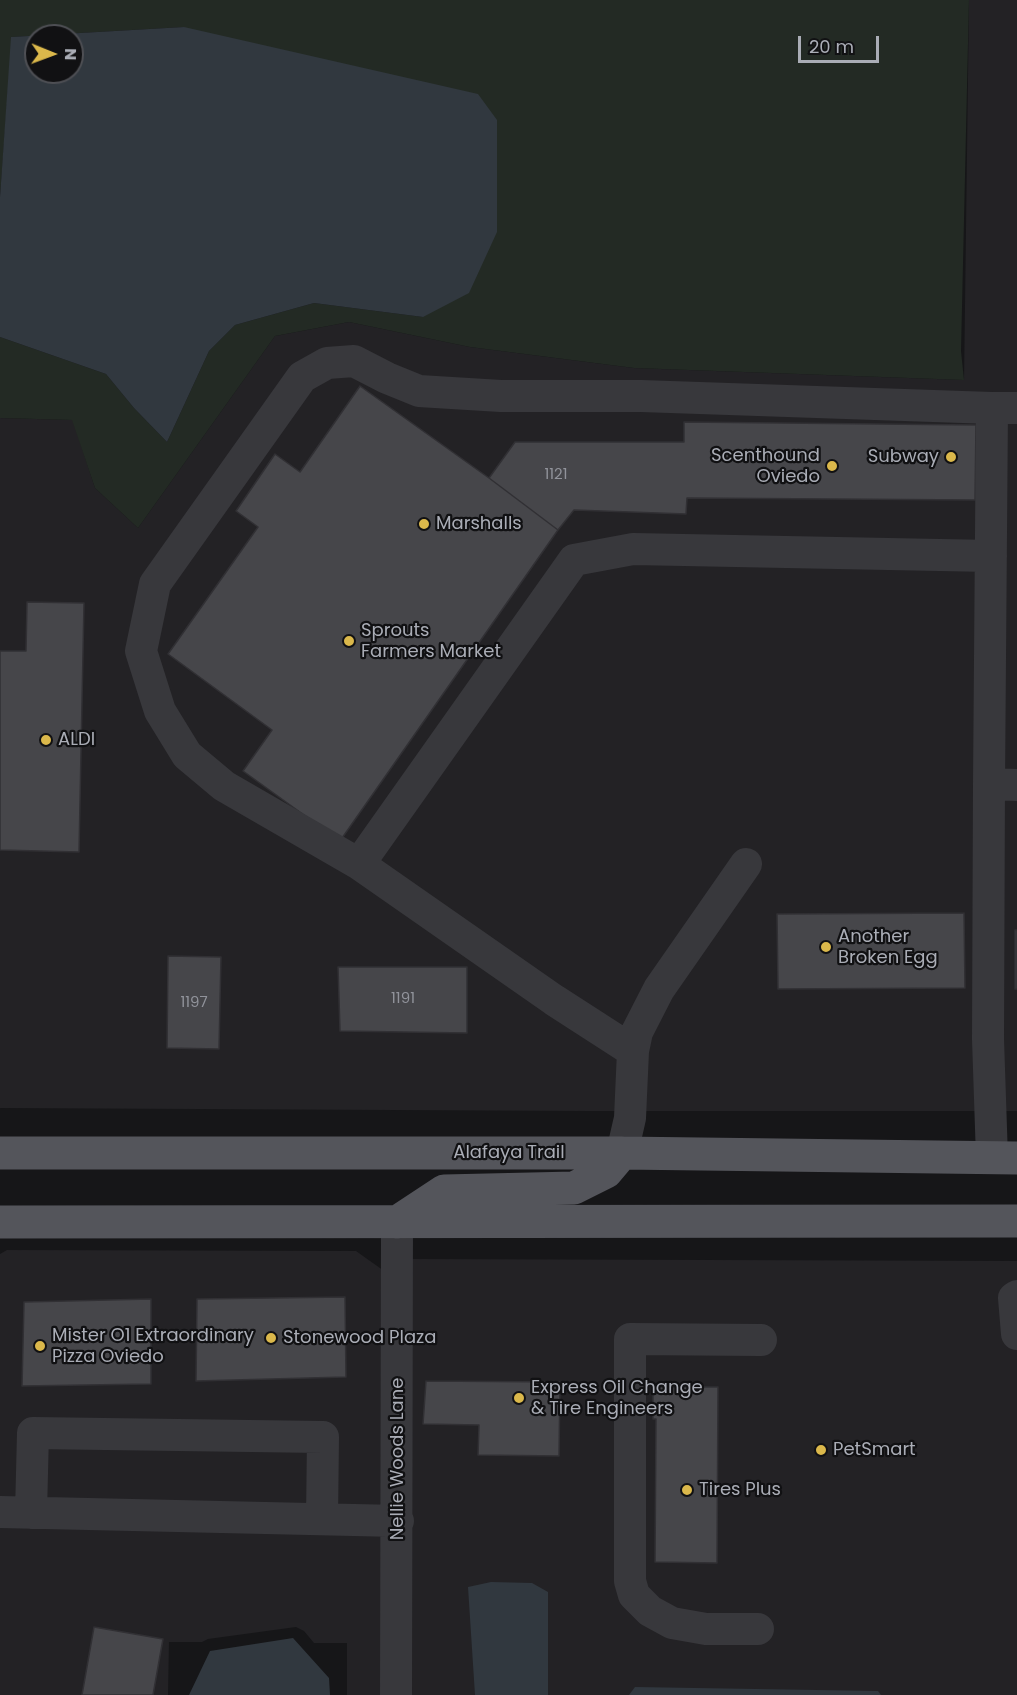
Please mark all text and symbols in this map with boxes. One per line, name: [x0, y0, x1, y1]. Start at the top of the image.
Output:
north arrow: [24, 24, 84, 84]
scale bar: [801, 24, 882, 62]
text: 20 m: [809, 34, 854, 59]
text: N: [59, 48, 82, 61]
place label: Scenthound Oviedo: [711, 445, 820, 488]
place label: Subway: [868, 446, 939, 468]
marker: Subway: [944, 450, 958, 464]
marker: Scenthound Oviedo: [825, 459, 839, 473]
house number: 1121: [544, 466, 568, 484]
place label: Marshalls: [436, 513, 522, 535]
marker: Marshalls: [417, 517, 431, 531]
place label: Sprouts Farmers Market: [361, 620, 501, 662]
marker: Sprouts Farmers Market: [342, 634, 356, 648]
place label: ALDI: [58, 729, 95, 751]
marker: ALDI: [39, 733, 53, 747]
place label: Another Broken Egg: [838, 926, 938, 968]
marker: Another Broken Egg: [819, 940, 833, 954]
house number: 1191: [391, 990, 415, 1008]
house number: 1197: [180, 994, 208, 1012]
street label: Alafaya Trail: [453, 1142, 565, 1164]
place label: Mister O1 Extraordinary Pizza Oviedo: [52, 1325, 254, 1368]
place label: Stonewood Plaza: [283, 1327, 436, 1349]
marker: Stonewood Plaza: [264, 1331, 278, 1345]
marker: Mister O1 Extraordinary Pizza Oviedo: [33, 1339, 47, 1353]
place label: Express Oil Change & Tire Engineers: [531, 1377, 703, 1420]
street label: Nellie Woods Lane: [387, 1378, 409, 1540]
marker: Express Oil Change & Tire Engineers: [512, 1391, 526, 1405]
place label: PetSmart: [833, 1439, 916, 1461]
marker: PetSmart: [814, 1443, 828, 1457]
place label: Tires Plus: [699, 1479, 781, 1501]
marker: Tires Plus: [680, 1483, 694, 1497]

